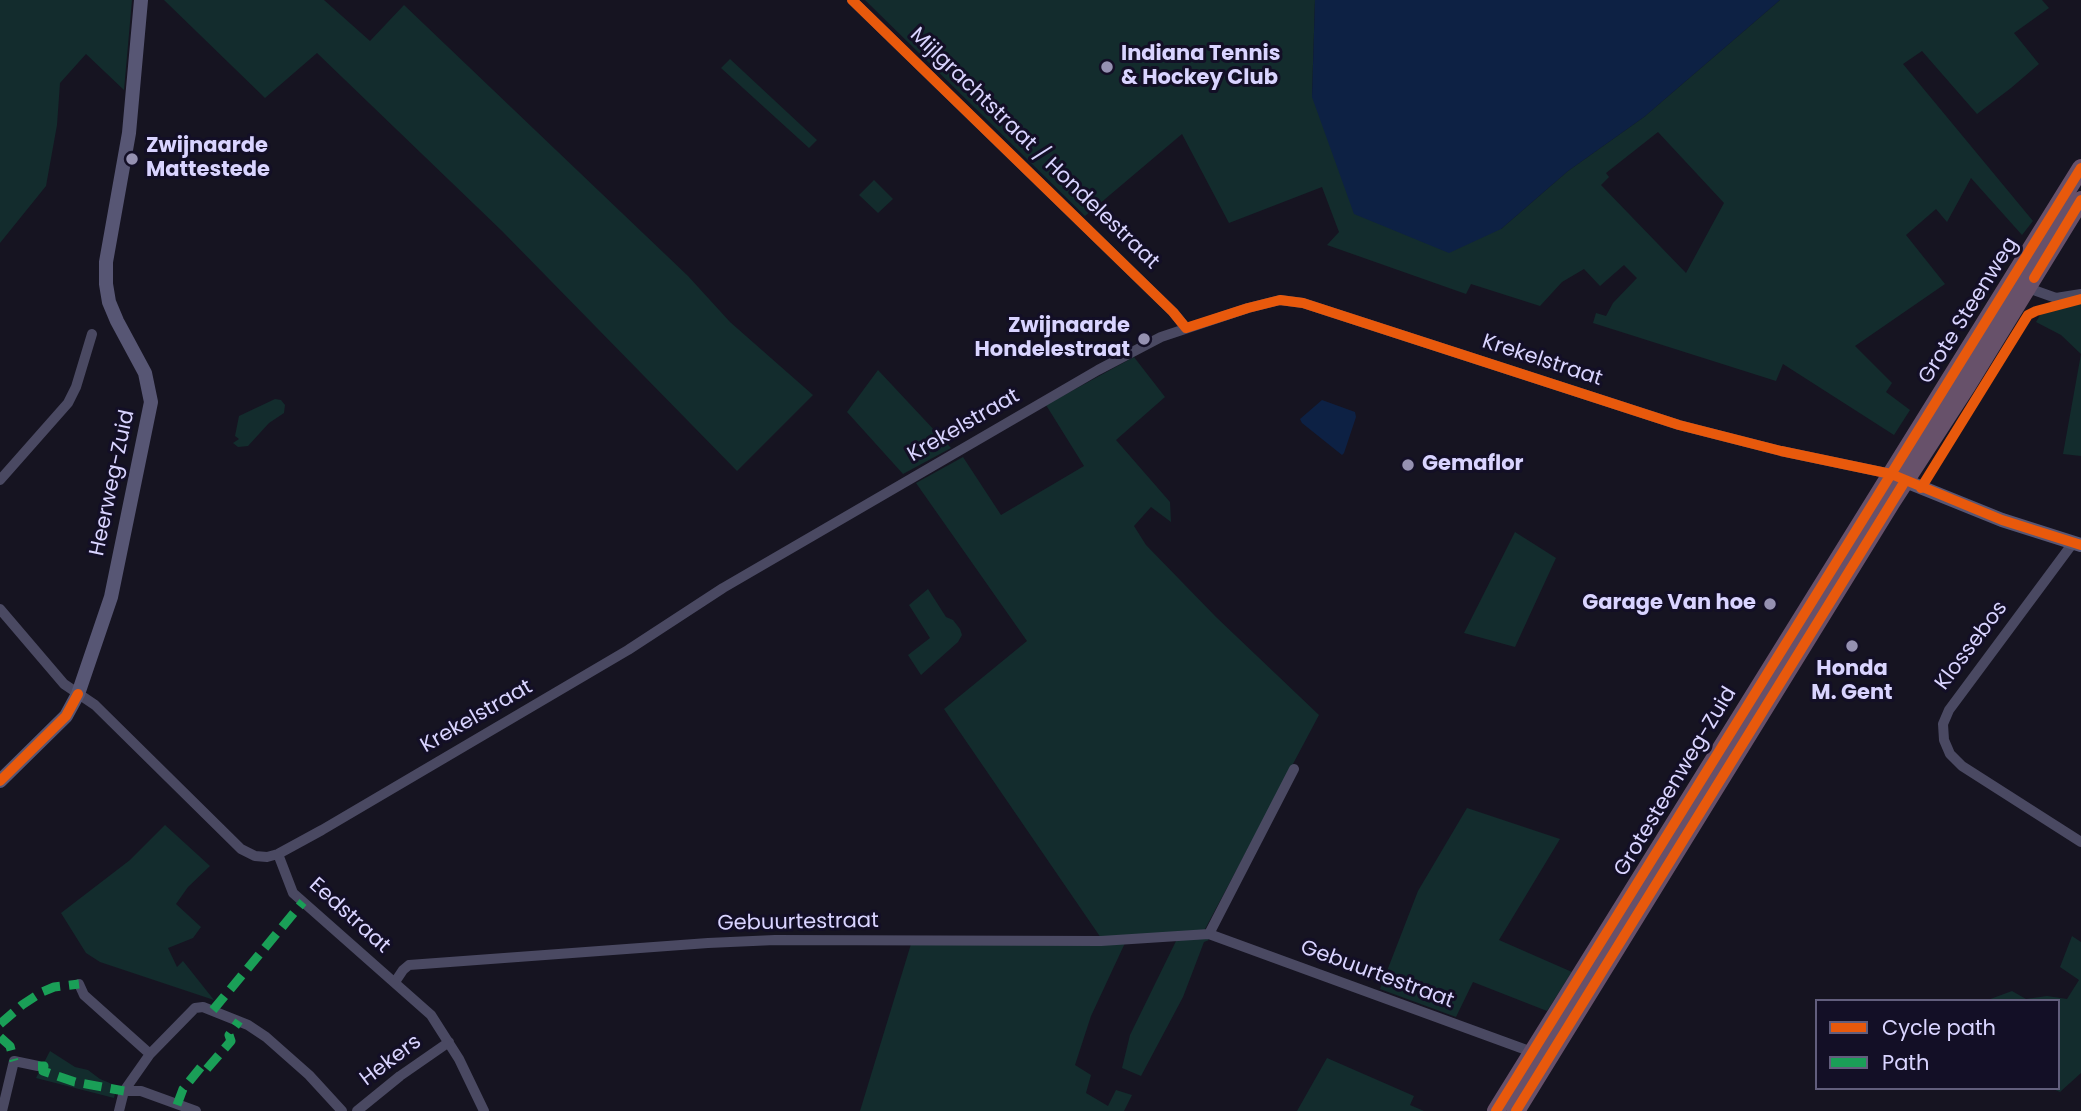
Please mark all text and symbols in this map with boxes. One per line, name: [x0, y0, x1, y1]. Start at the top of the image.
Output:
street label: Mijlgrachtstraat / Hondelestraat: [904, 23, 1164, 275]
place label: Indiana Tennis & Hockey Club: [1121, 42, 1280, 92]
marker: Indiana Tennis & Hockey Club: [1099, 59, 1115, 75]
place label: Zwijnaarde Mattestede: [146, 134, 270, 184]
marker: Zwijnaarde Mattestede: [124, 151, 140, 167]
street label: Grote Steenweg: [1914, 233, 2024, 389]
place label: Zwijnaarde Hondelestraat: [975, 314, 1130, 364]
street label: Krekelstraat: [1479, 330, 1605, 392]
marker: Zwijnaarde Hondelestraat: [1136, 331, 1152, 347]
street label: Krekelstraat: [904, 384, 1024, 468]
street label: Heerweg-Zuid: [85, 408, 141, 558]
place label: Gemaflor: [1422, 452, 1524, 478]
marker: Gemaflor: [1400, 457, 1416, 473]
place label: Garage Van hoe: [1582, 591, 1756, 617]
marker: Garage Van hoe: [1762, 596, 1778, 612]
street label: Klossebos: [1930, 597, 2014, 695]
marker: Honda M. Gent: [1844, 638, 1860, 654]
place label: Honda M. Gent: [1811, 657, 1893, 707]
street label: Krekelstraat: [417, 675, 537, 759]
street label: Grotesteenweg-Zuid: [1609, 683, 1743, 881]
street label: Eedstraat: [303, 873, 395, 959]
street label: Gebuurtestraat: [717, 909, 879, 937]
street label: Gebuurtestraat: [1297, 936, 1457, 1014]
legend: [1815, 999, 2060, 1090]
text: Cycle path: [1882, 1013, 1996, 1042]
street label: Hekers: [355, 1030, 427, 1092]
text: Path: [1882, 1048, 1929, 1077]

